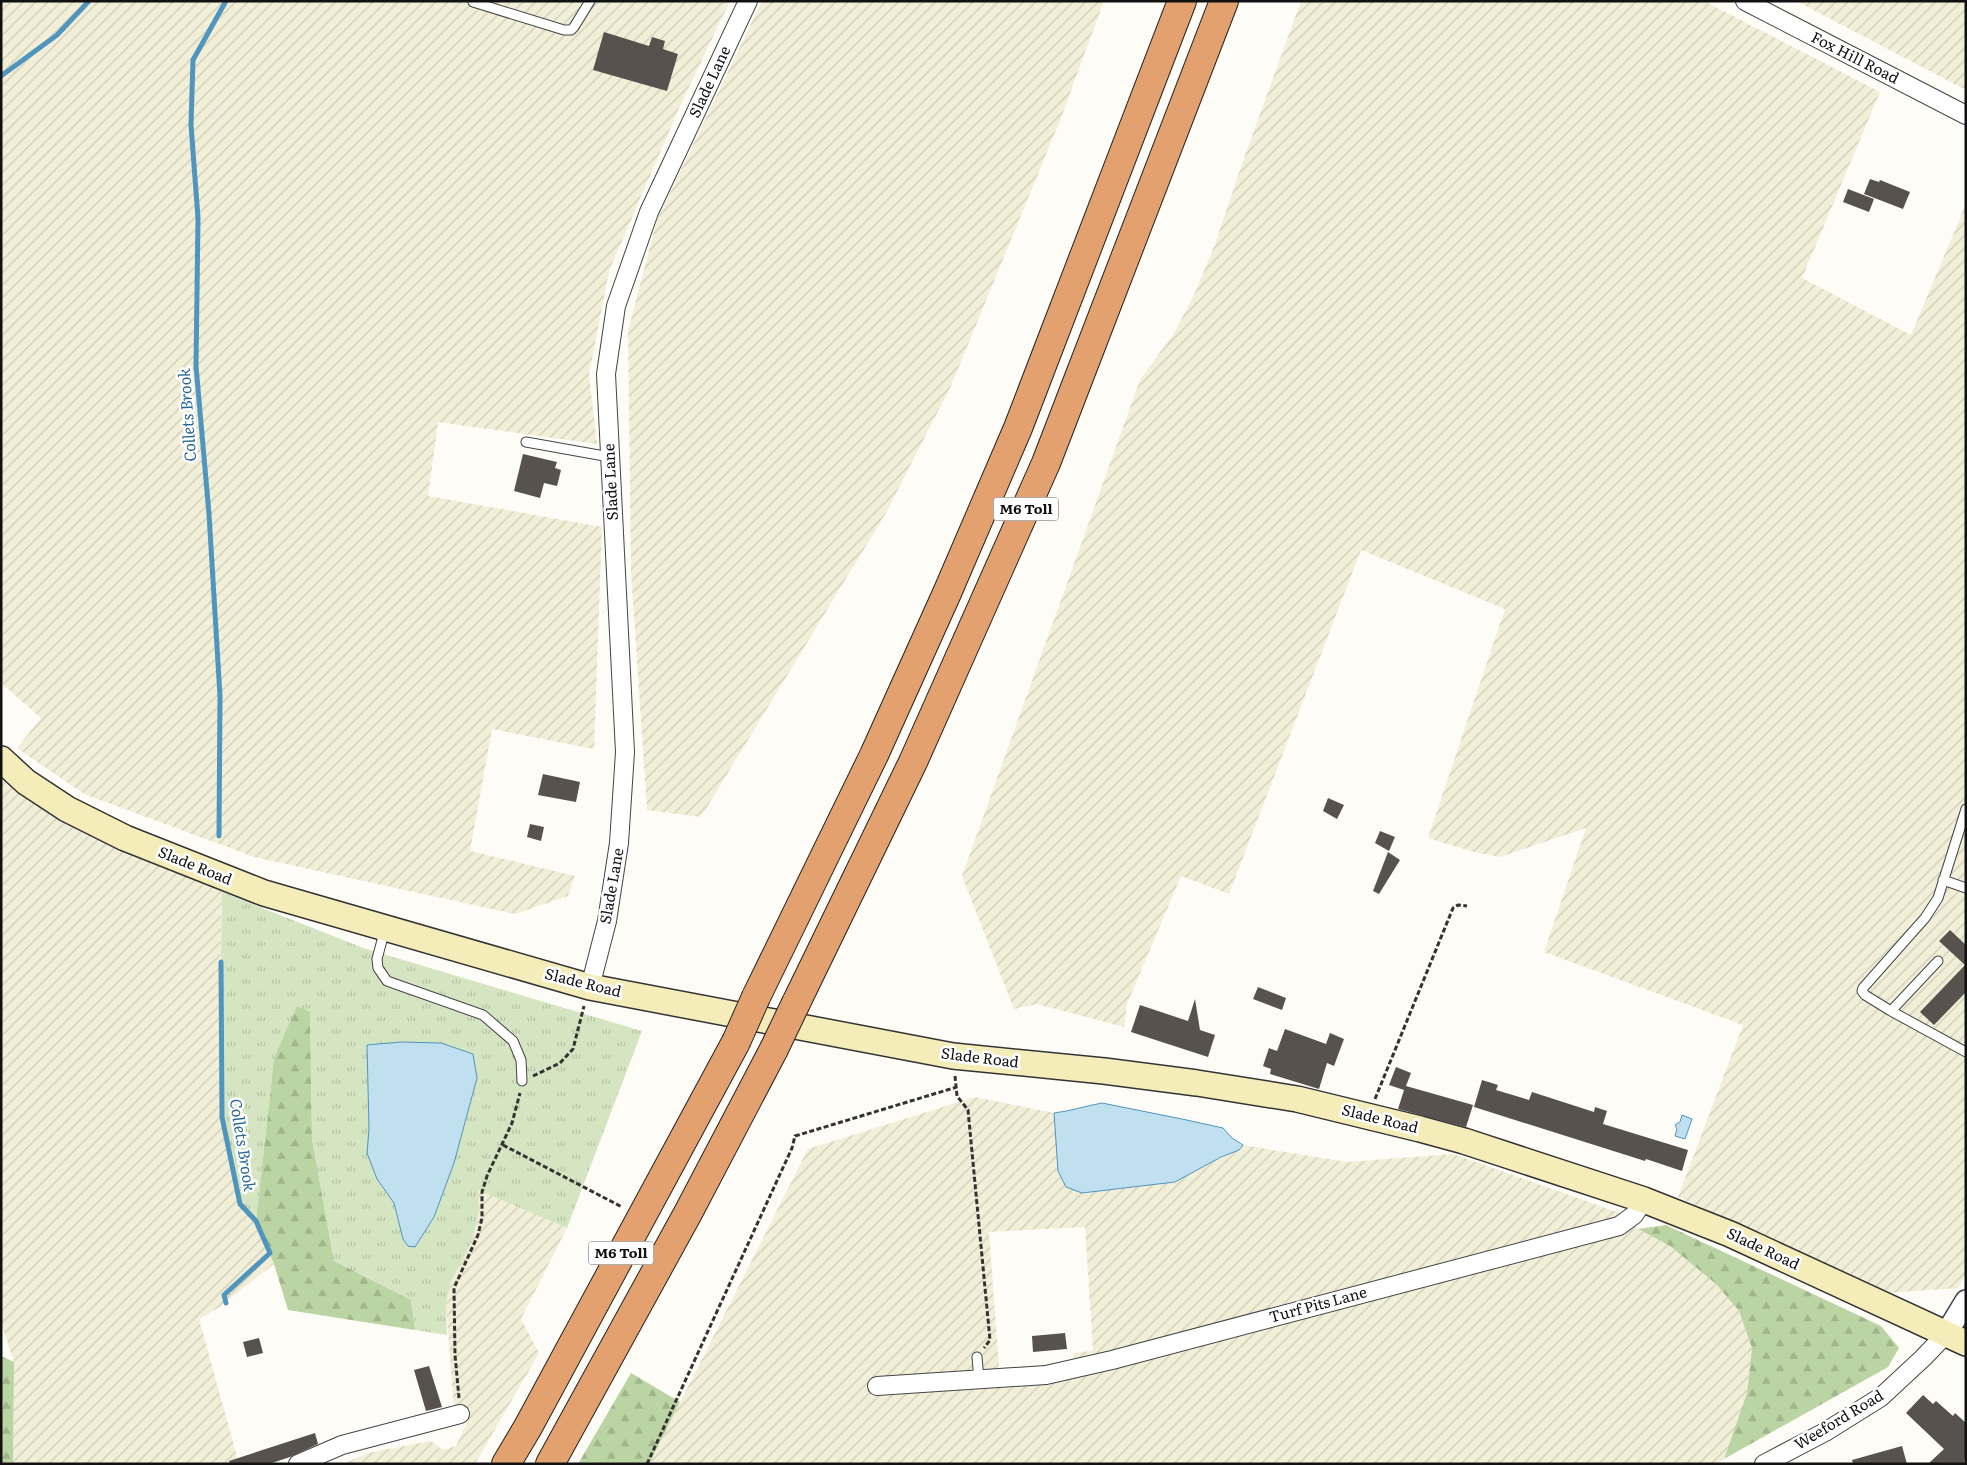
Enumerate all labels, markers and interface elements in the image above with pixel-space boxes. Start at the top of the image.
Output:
street label: Fox Hill Road [1808,25,1904,89]
street label: Slade Lane [682,41,735,121]
water label: Collets Brook [171,367,201,463]
street label: Slade Lane [596,443,623,521]
road number: M6 Toll [994,498,1058,520]
street label: Slade Road [155,839,236,890]
street label: Slade Lane [593,846,629,926]
street label: Slade Road [543,961,624,1002]
street label: Slade Road [940,1040,1020,1073]
water label: Collets Brook [225,1097,263,1193]
street label: Slade Road [1340,1097,1421,1138]
street label: Slade Road [1723,1221,1804,1275]
road number: M6 Toll [588,1242,654,1264]
street label: Turf Pits Lane [1266,1279,1369,1328]
street label: Weeford Road [1789,1383,1887,1454]

